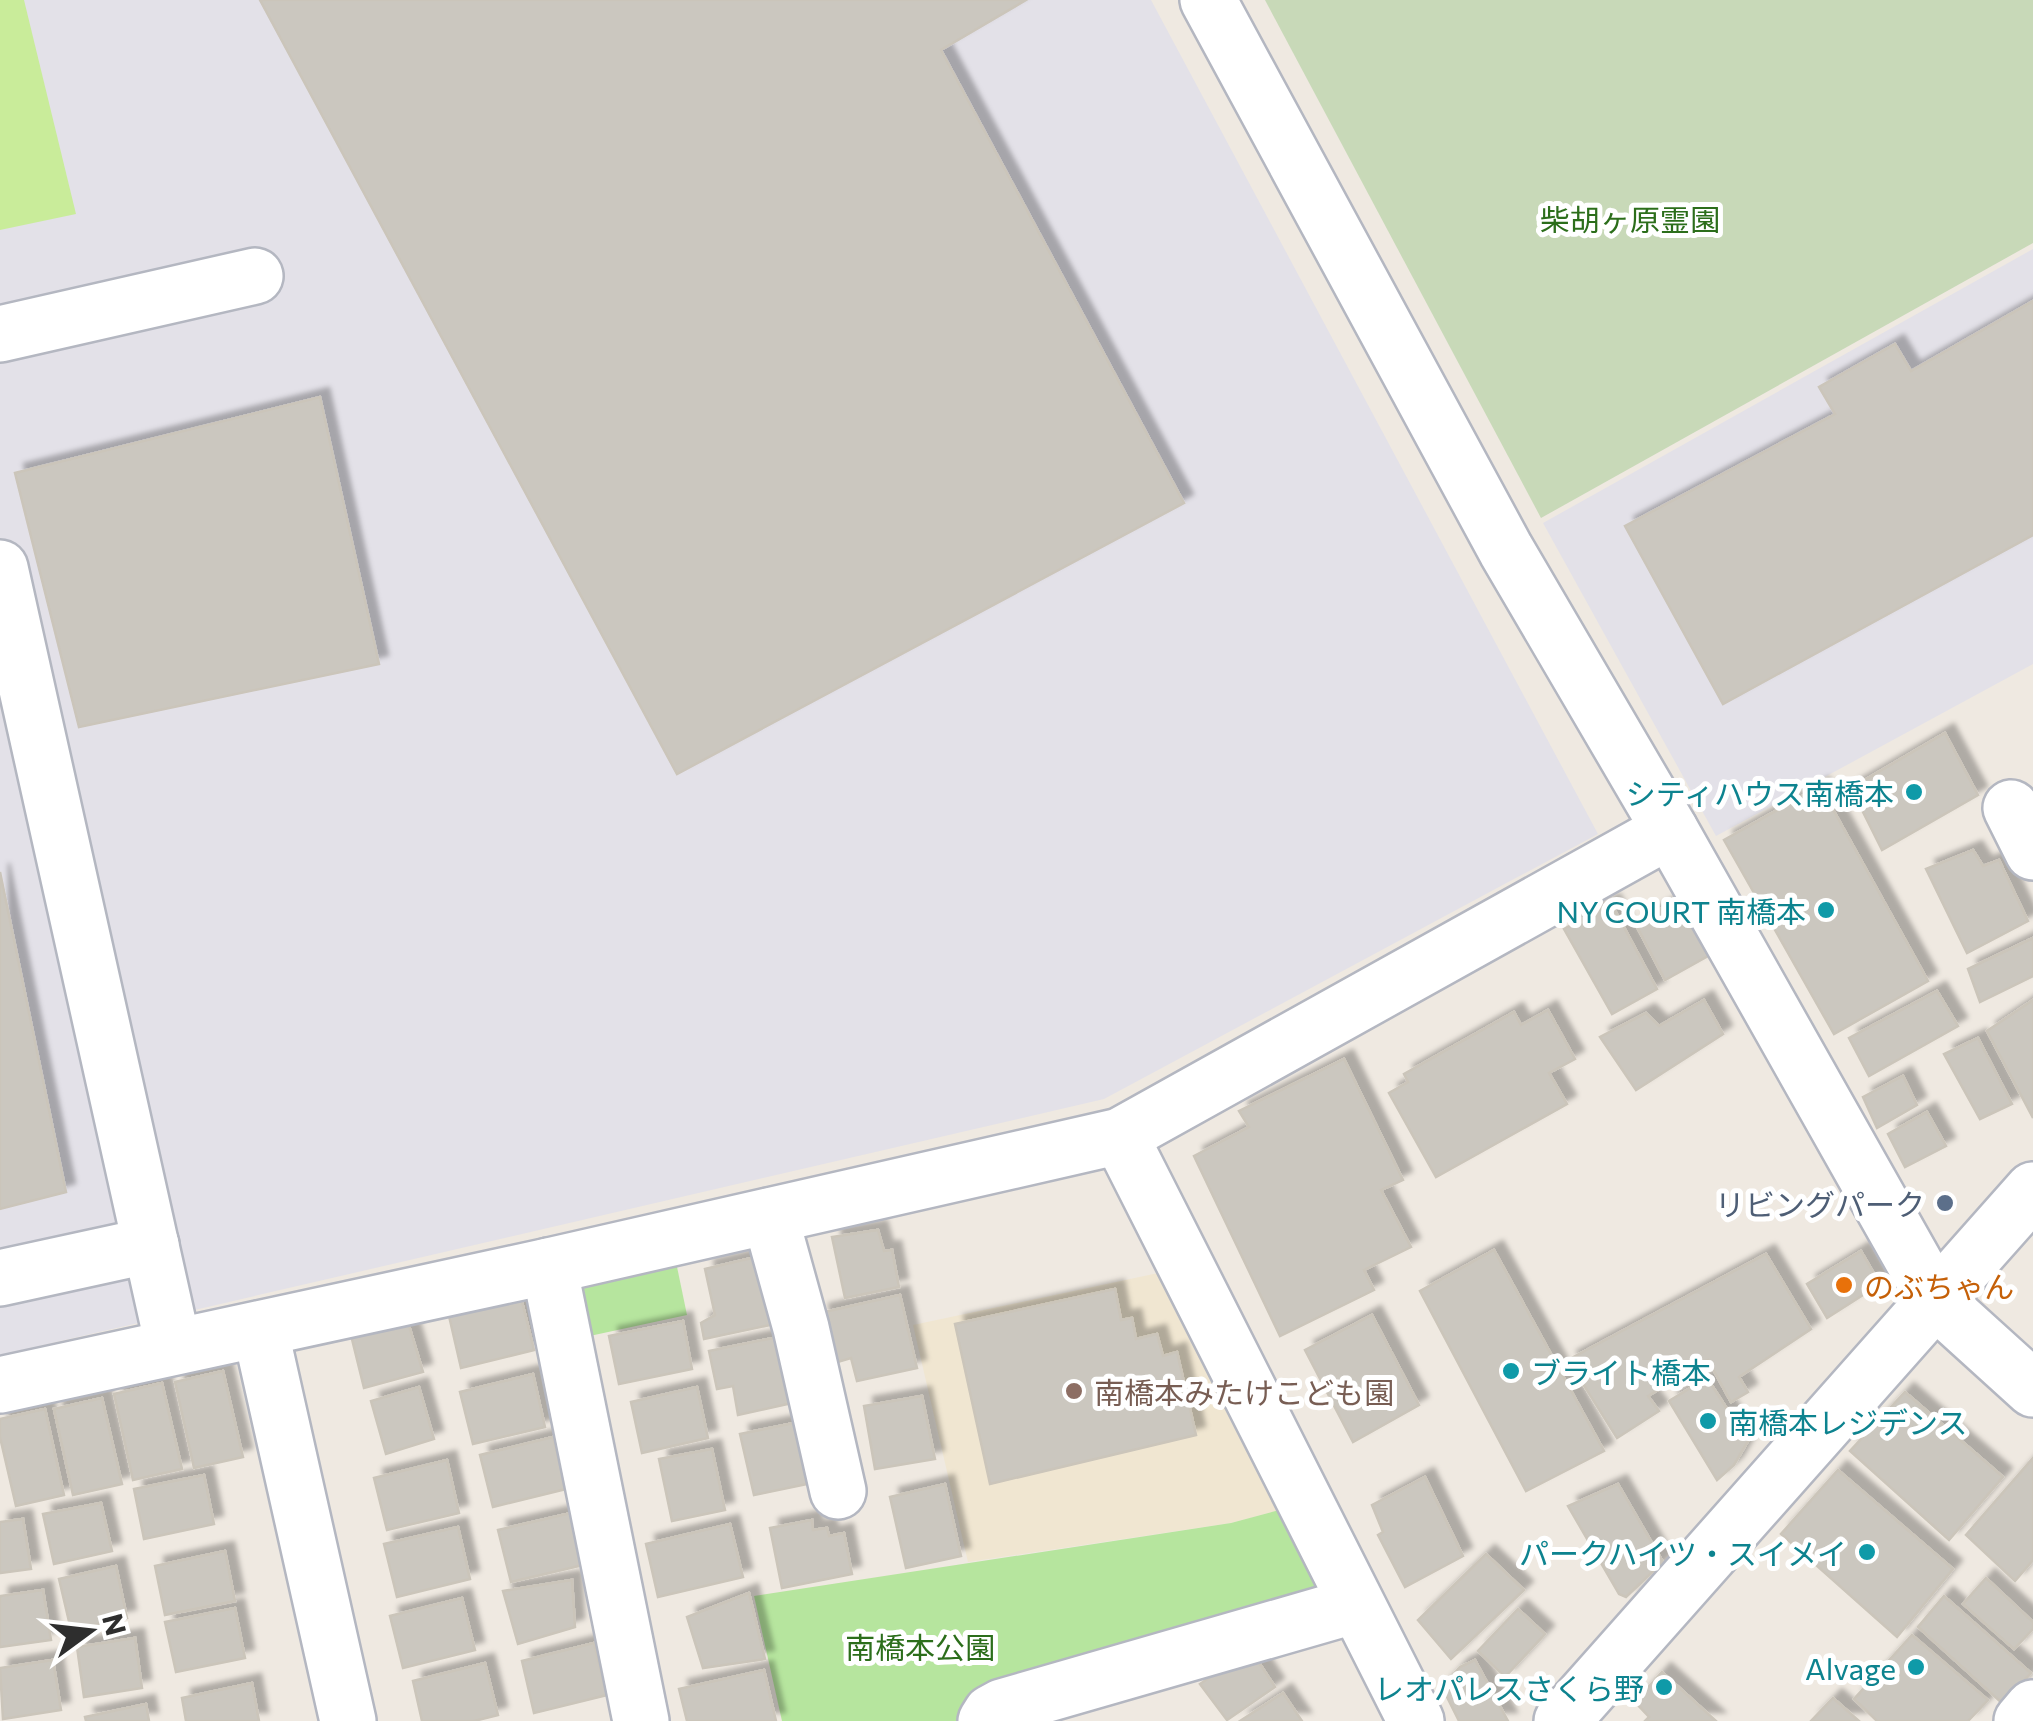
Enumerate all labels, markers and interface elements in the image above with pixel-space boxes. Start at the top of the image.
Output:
park label: 柴胡ヶ原霊園 [1540,200,1720,237]
place label: シティハウス南橋本 [1626,774,1894,811]
marker: シティハウス南橋本 [1903,781,1925,803]
place label: NY COURT 南橋本 [1557,892,1806,929]
marker: NY COURT 南橋本 [1815,899,1837,921]
place label: リビングパーク [1715,1185,1925,1222]
marker: リビングパーク [1934,1192,1956,1214]
place label: のぶちゃん [1864,1267,2014,1304]
marker: のぶちゃん [1833,1274,1855,1296]
place label: ブライト橋本 [1531,1353,1711,1390]
marker: ブライト橋本 [1500,1360,1522,1382]
place label: 南橋本みたけこども園 [1094,1373,1394,1410]
marker: 南橋本みたけこども園 [1063,1380,1085,1402]
place label: 南橋本レジデンス [1728,1403,1967,1440]
marker: 南橋本レジデンス [1697,1410,1719,1432]
place label: パークハイツ・スイメイ [1519,1534,1847,1571]
marker: パークハイツ・スイメイ [1856,1541,1878,1563]
north arrow [40,1581,140,1681]
text: N [96,1610,134,1639]
park label: 南橋本公園 [845,1628,995,1665]
place label: Alvage [1805,1649,1896,1686]
marker: Alvage [1905,1656,1927,1678]
place label: レオパレスさくら野 [1374,1669,1644,1706]
marker: レオパレスさくら野 [1653,1676,1675,1698]

